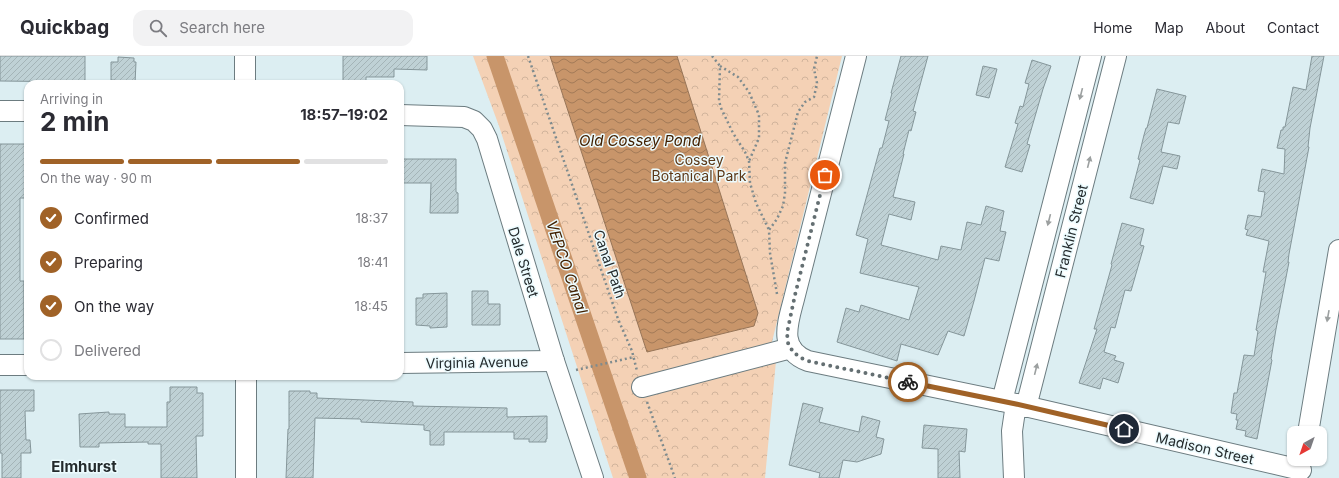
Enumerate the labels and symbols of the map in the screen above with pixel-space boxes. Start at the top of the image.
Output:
one-way arrow [1078,88,1084,100]
water label: Old Cossey Pond [579,131,702,150]
park label: Cossey Botanical Park [651,151,747,184]
one-way arrow [1086,156,1092,168]
pin [808,158,842,192]
street label: Franklin Street [1051,182,1091,279]
one-way arrow [1045,213,1051,226]
water label: VEPCO Canal [542,218,592,317]
street label: Dale Street [505,225,543,300]
street label: Canal Path [590,228,630,300]
one-way arrow [1324,310,1330,322]
street label: Virginia Avenue [426,353,528,371]
courier [888,362,928,402]
one-way arrow [1033,363,1039,375]
pin [1107,412,1141,446]
north arrow [1287,426,1327,466]
street label: Madison Street [1154,428,1256,468]
district label: Elmhurst [51,457,117,476]

